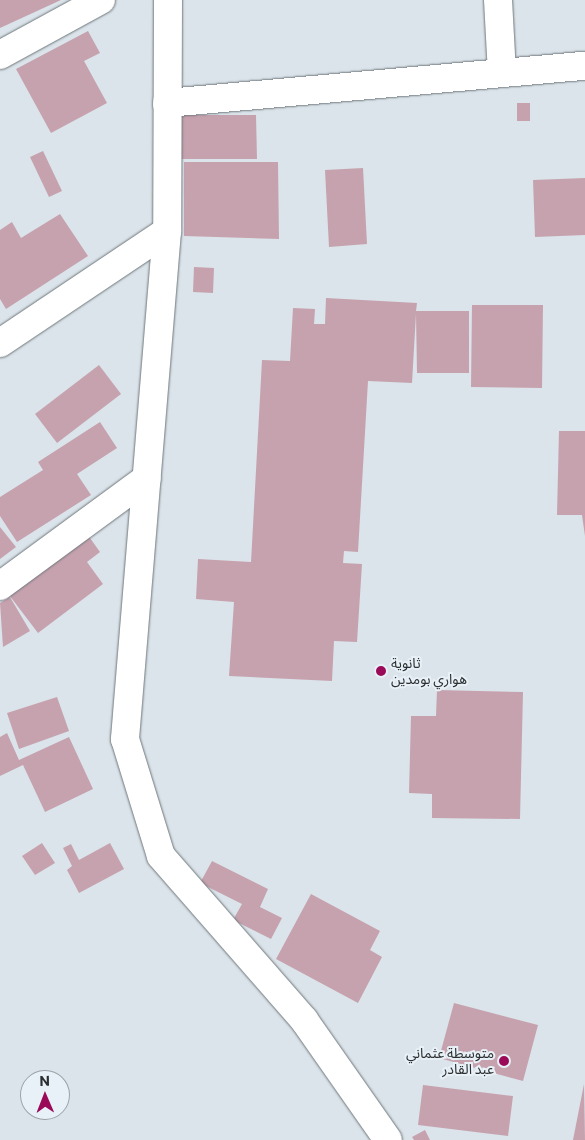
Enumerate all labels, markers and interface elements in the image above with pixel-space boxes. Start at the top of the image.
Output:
place label: ثانوية هواري بومدين [391,655,467,688]
marker: ثانوية هواري بومدين [375,665,387,677]
place label: متوسطة عثماني عبد القادر [406,1045,494,1078]
marker: متوسطة عثماني عبد القادر [498,1055,510,1067]
north arrow [20,1070,70,1120]
text: N [39,1072,50,1089]

